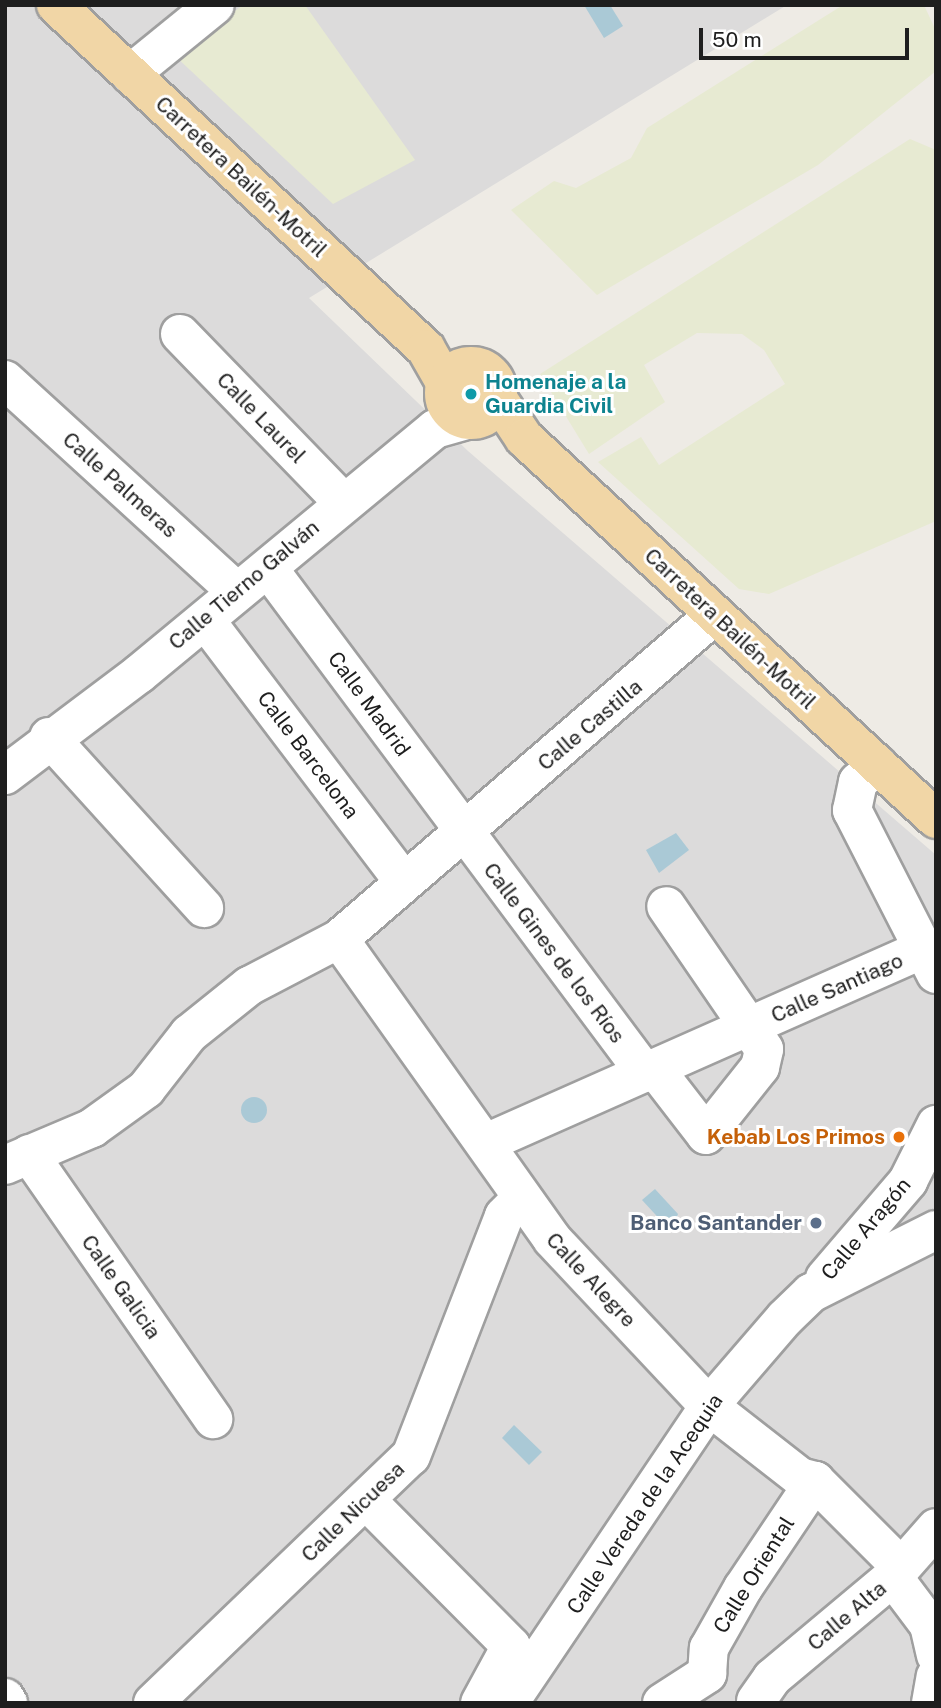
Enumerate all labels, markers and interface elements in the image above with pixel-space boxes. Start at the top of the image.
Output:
scale bar [703,14,913,58]
text: 50 m [712,27,762,52]
street label: Carretera Bailén-Motril [150,91,332,263]
street label: Calle Laurel [211,367,311,469]
place label: Homenaje a la Guardia Civil [485,369,626,419]
marker: Homenaje a la Guardia Civil [463,386,479,402]
street label: Calle Palmeras [57,427,183,543]
street label: Calle Tierno Galván [164,515,324,655]
street label: Carretera Bailén-Motril [639,543,821,715]
street label: Calle Madrid [322,647,416,761]
street label: Calle Castilla [533,674,647,776]
street label: Calle Barcelona [252,686,364,824]
street label: Calle Gines de los Ríos [478,858,630,1048]
street label: Calle Santiago [767,948,907,1028]
place label: Kebab Los Primos [707,1124,885,1150]
marker: Kebab Los Primos [891,1129,907,1145]
street label: Calle Aragón [816,1173,916,1285]
place label: Banco Santander [630,1210,802,1236]
marker: Banco Santander [808,1215,824,1231]
street label: Calle Alegre [541,1227,641,1333]
street label: Calle Galicia [76,1230,166,1344]
street label: Calle Vereda de la Acequia [562,1389,728,1619]
street label: Calle Nicuesa [296,1457,410,1567]
street label: Calle Oriental [708,1512,800,1638]
street label: Calle Alta [803,1576,891,1656]

